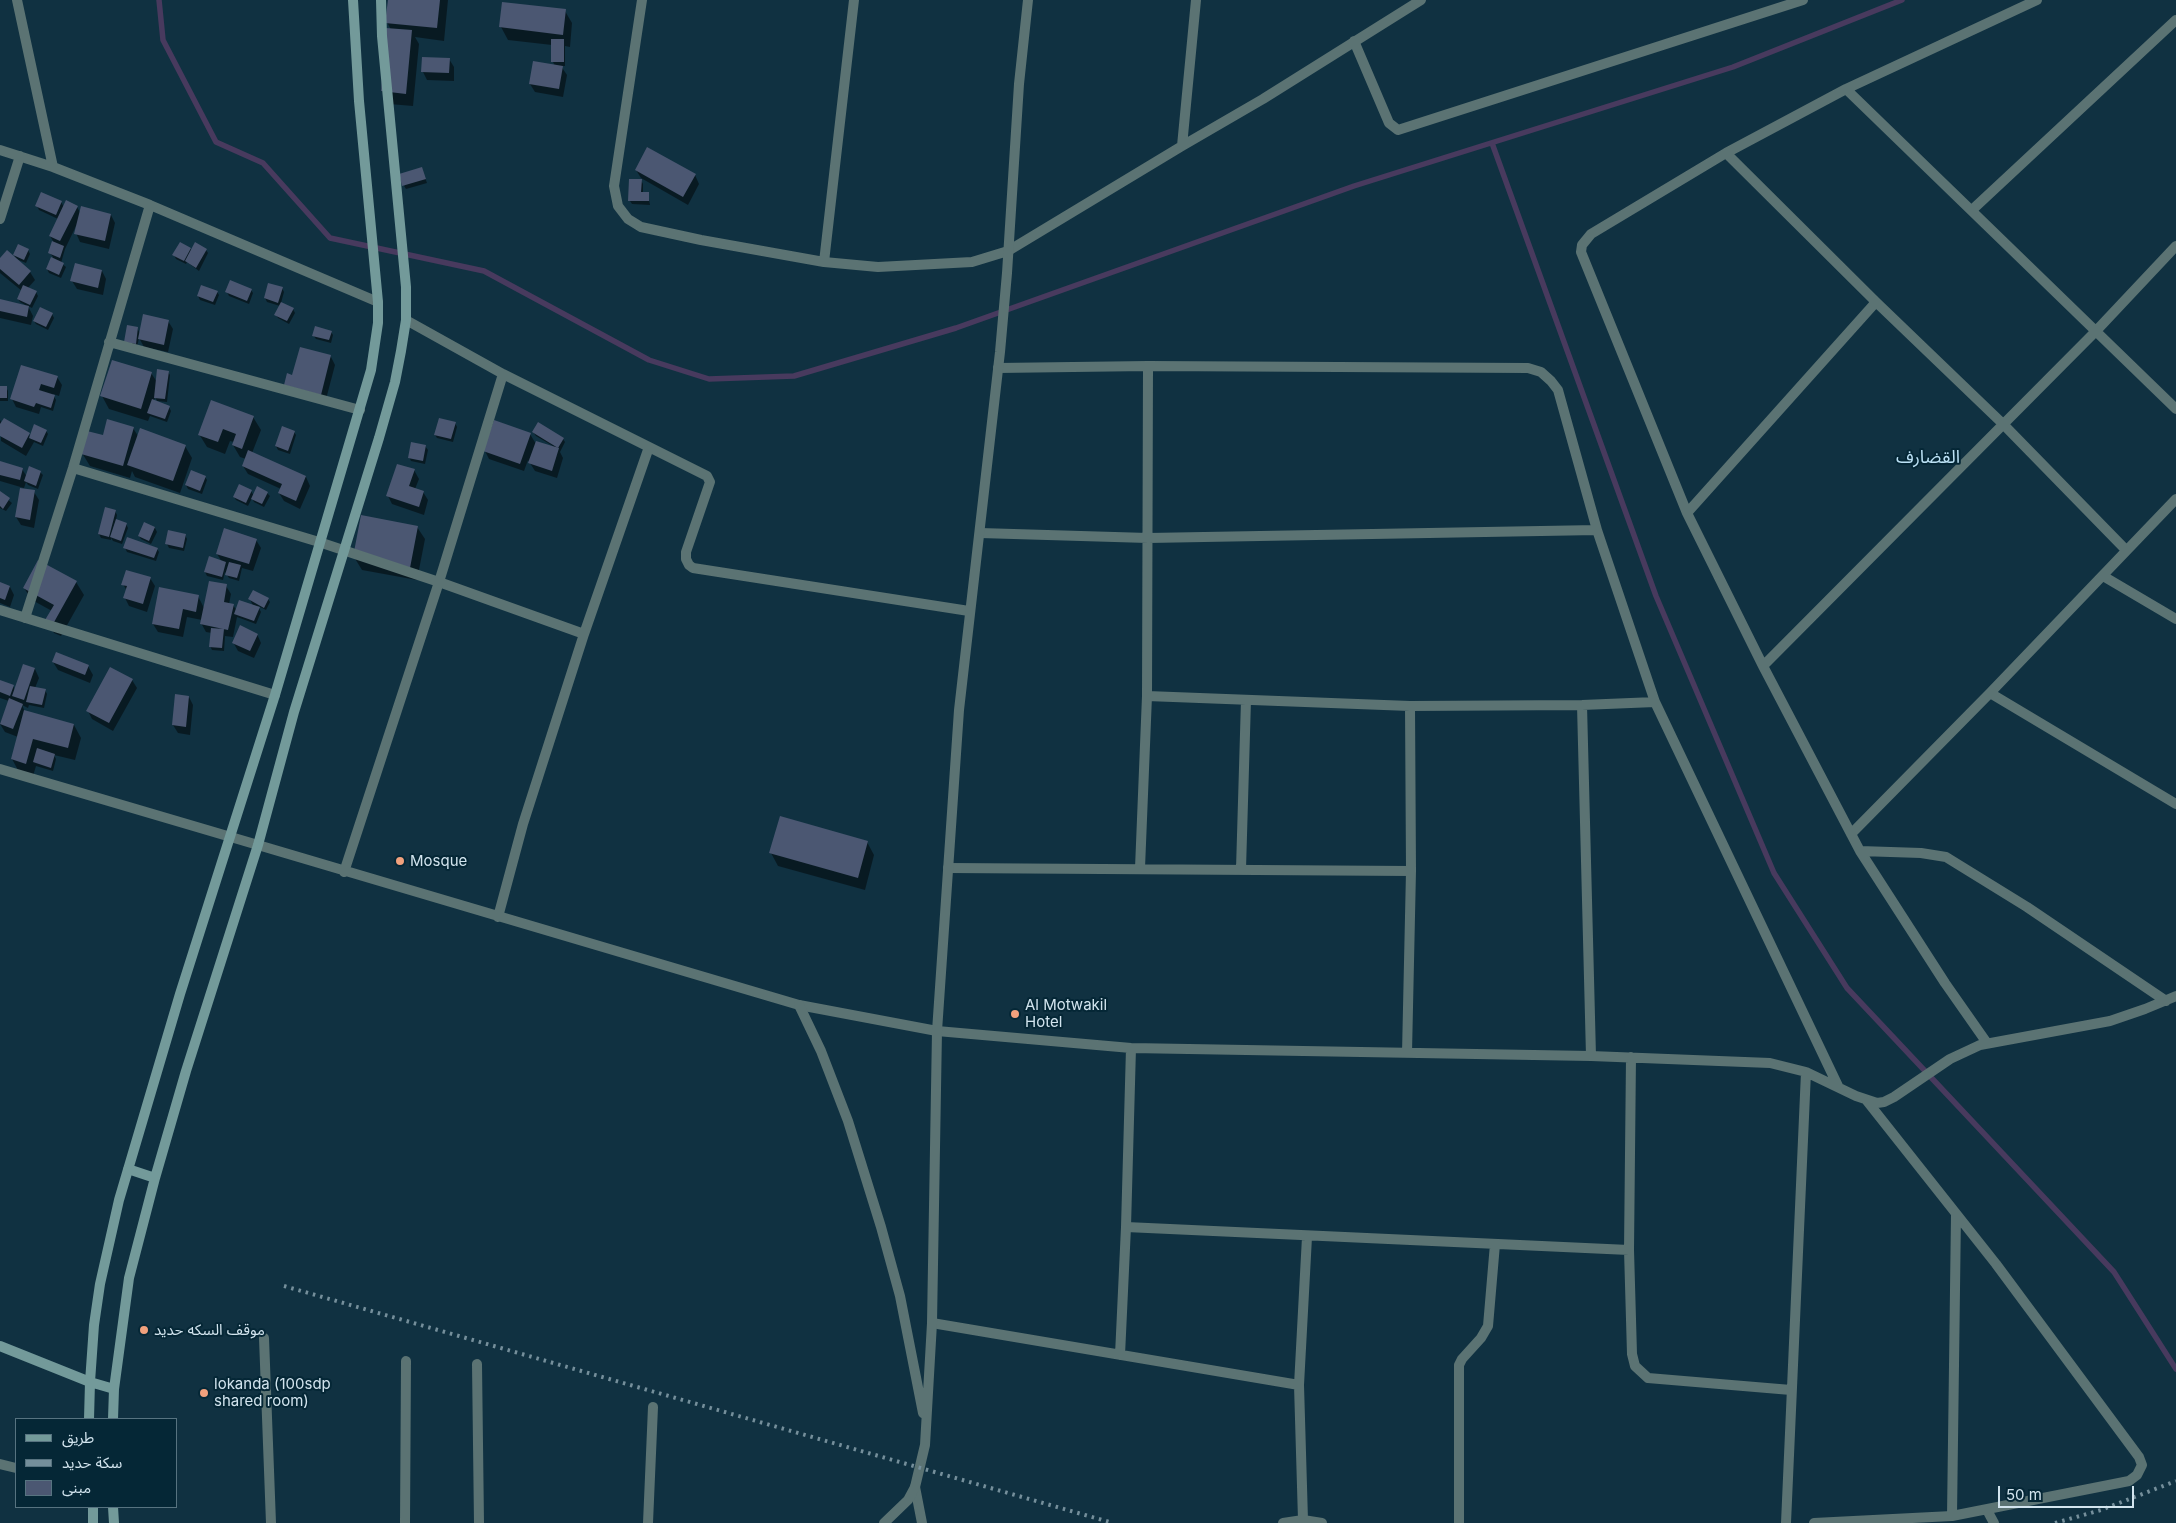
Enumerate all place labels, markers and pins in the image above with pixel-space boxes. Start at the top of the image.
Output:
place label: Mosque [410,852,467,870]
marker: Mosque [394,855,406,867]
place label: Al Motwakil Hotel [1025,996,1107,1031]
marker: Al Motwakil Hotel [1009,1008,1021,1020]
place label: موقف السكه حديد [154,1321,265,1339]
marker: موقف السكه حديد [138,1324,150,1336]
place label: lokanda (100sdp shared room) [214,1375,331,1410]
marker: lokanda (100sdp shared room) [198,1387,210,1399]

